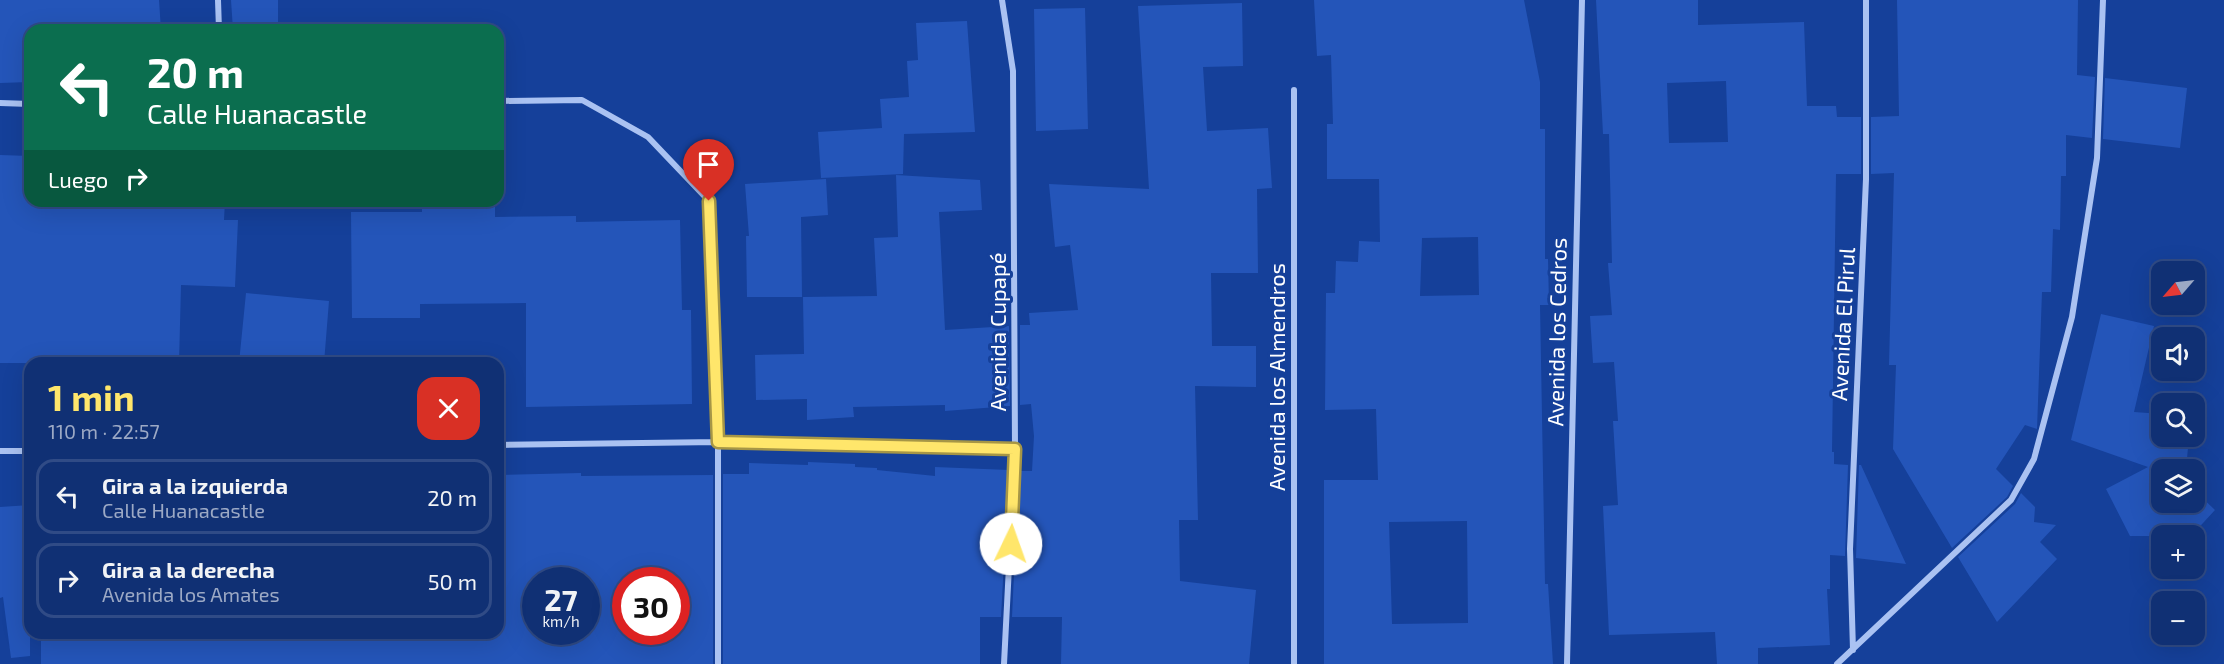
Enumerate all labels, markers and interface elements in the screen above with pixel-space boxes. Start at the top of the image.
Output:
text: 20 m [147,46,244,96]
icon: left [48,48,126,126]
text: Calle Huanacastle [147,97,367,129]
pin [683,139,734,201]
icon: arrive [692,148,725,181]
icon: right [120,162,153,195]
text: Luego [48,166,108,192]
street label: Avenida los Cedros [1541,237,1571,427]
street label: Avenida El Pirul [1825,246,1859,402]
street label: Avenida Cupapé [984,253,1010,411]
north arrow [2151,261,2205,315]
map controls [2151,261,2205,645]
street label: Avenida los Almendros [1263,263,1289,491]
button: sound [2151,327,2205,381]
text: 1 min [48,375,135,418]
button: close [417,377,480,440]
button: search [2151,393,2205,447]
text: 110 m · 22:57 [48,419,160,443]
button: layers [2151,459,2205,513]
text: Gira a la izquierda [102,472,288,498]
icon: left [51,480,84,513]
text: 20 m [427,484,477,510]
text: Calle Huanacastle [102,498,265,522]
position arrow [979,512,1043,576]
button: + [2151,525,2205,579]
text: Gira a la derecha [102,556,275,582]
icon: right [51,564,84,597]
speed limit sign: 30 [612,567,690,645]
text: 50 m [428,568,477,594]
text: 27 [544,581,578,617]
text: Avenida los Amates [102,582,280,606]
button: − [2151,591,2205,645]
text: km/h [542,612,580,630]

